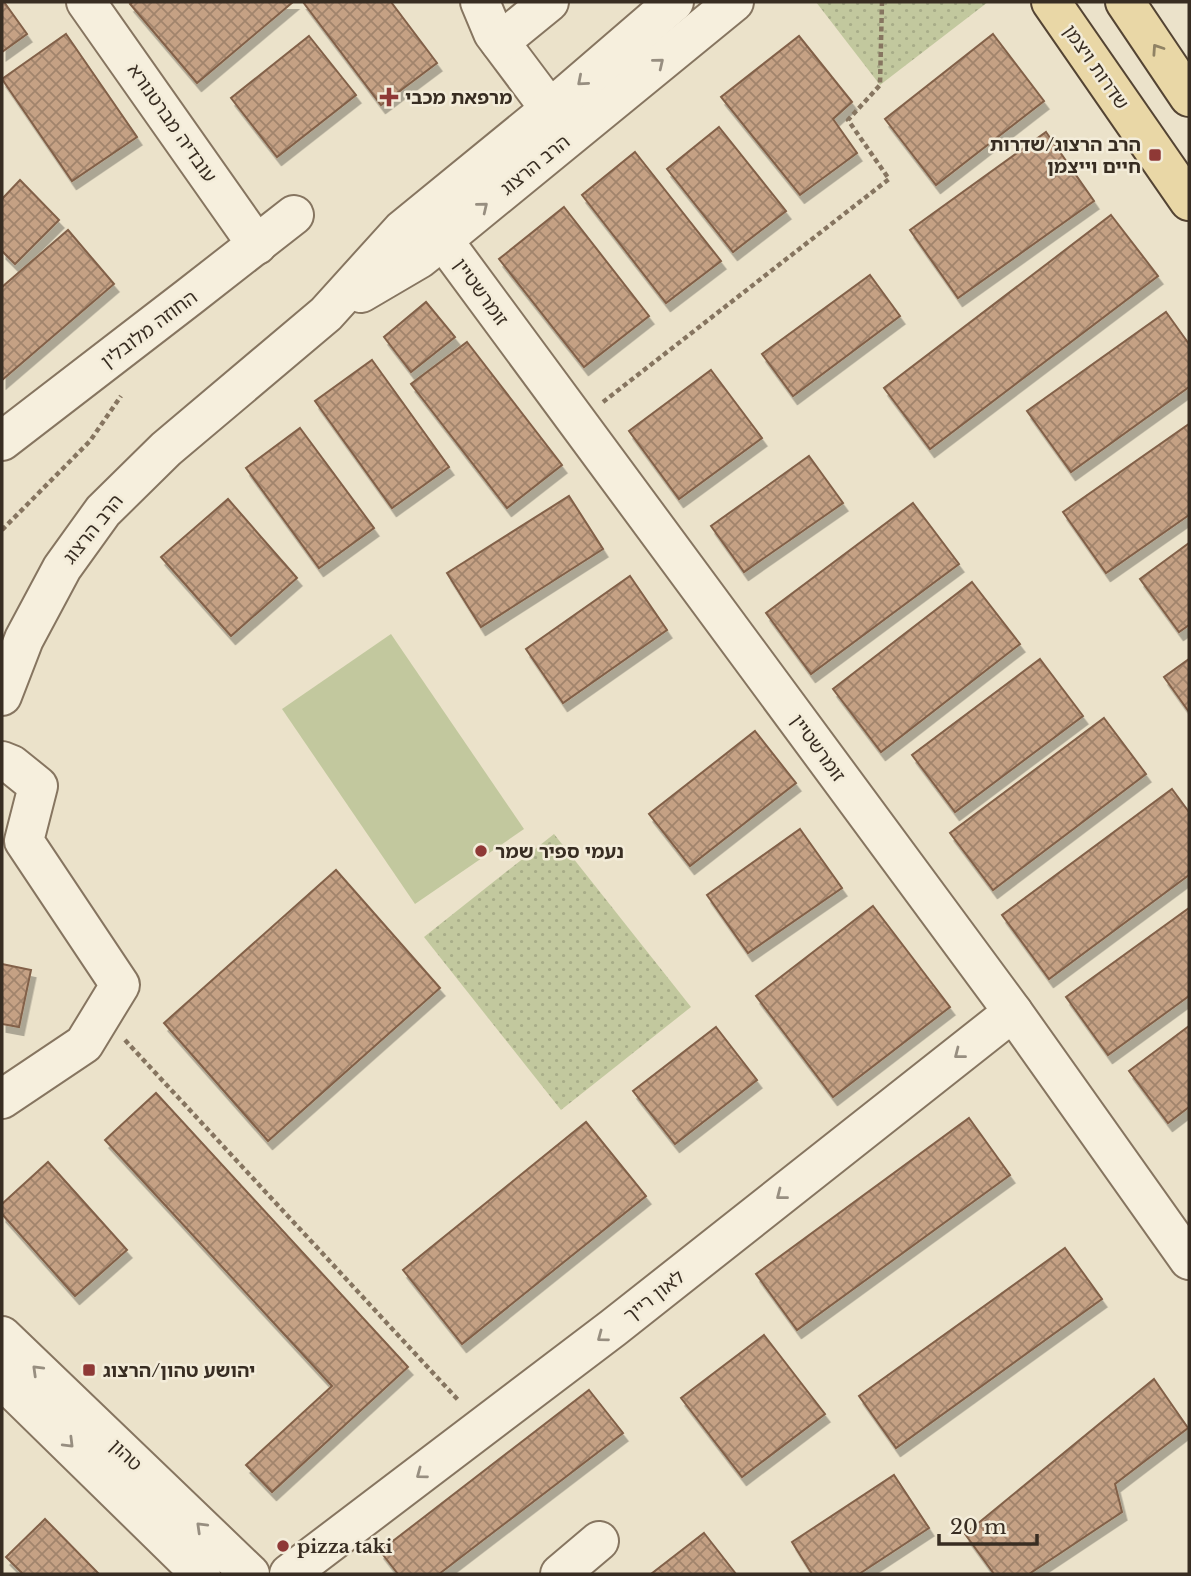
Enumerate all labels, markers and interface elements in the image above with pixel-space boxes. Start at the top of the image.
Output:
street label: שדרות ויצמן [1058,20,1134,114]
one-way arrow [1153,44,1166,57]
street label: עובדיה מברטנורא [123,59,221,187]
one-way arrow [651,59,664,71]
one-way arrow [577,73,590,85]
place label: מרפאת מכבי [405,86,512,109]
marker: מרפאת מכבי [379,87,399,107]
street label: הרב הרצוג [496,130,574,200]
place label: הרב הרצוג/שדרות חיים וייצמן [990,133,1141,178]
marker: הרב הרצוג/שדרות חיים וייצמן [1147,147,1163,163]
one-way arrow [475,203,488,215]
street label: זומרשטיין [449,254,513,330]
street label: החוזה מלובלין [96,285,202,373]
street label: הרב הרצוג [58,490,128,568]
street label: זומרשטיין [786,710,850,786]
place label: נעמי ספיר שמר [495,840,624,863]
marker: נעמי ספיר שמר [473,843,489,859]
one-way arrow [955,1046,968,1058]
one-way arrow [776,1187,788,1200]
street label: לאון רייך [619,1265,689,1327]
one-way arrow [598,1328,610,1341]
place label: יהושע טהון/הרצוג [103,1359,255,1382]
marker: יהושע טהון/הרצוג [81,1362,97,1378]
one-way arrow [32,1365,45,1378]
street label: טהון [105,1434,147,1476]
one-way arrow [60,1435,73,1448]
one-way arrow [417,1466,429,1479]
scale bar [939,1502,1037,1546]
text: 20 m [950,1514,1007,1540]
one-way arrow [196,1523,209,1535]
place label: pizza taki [297,1535,392,1558]
marker: pizza taki [275,1538,291,1554]

